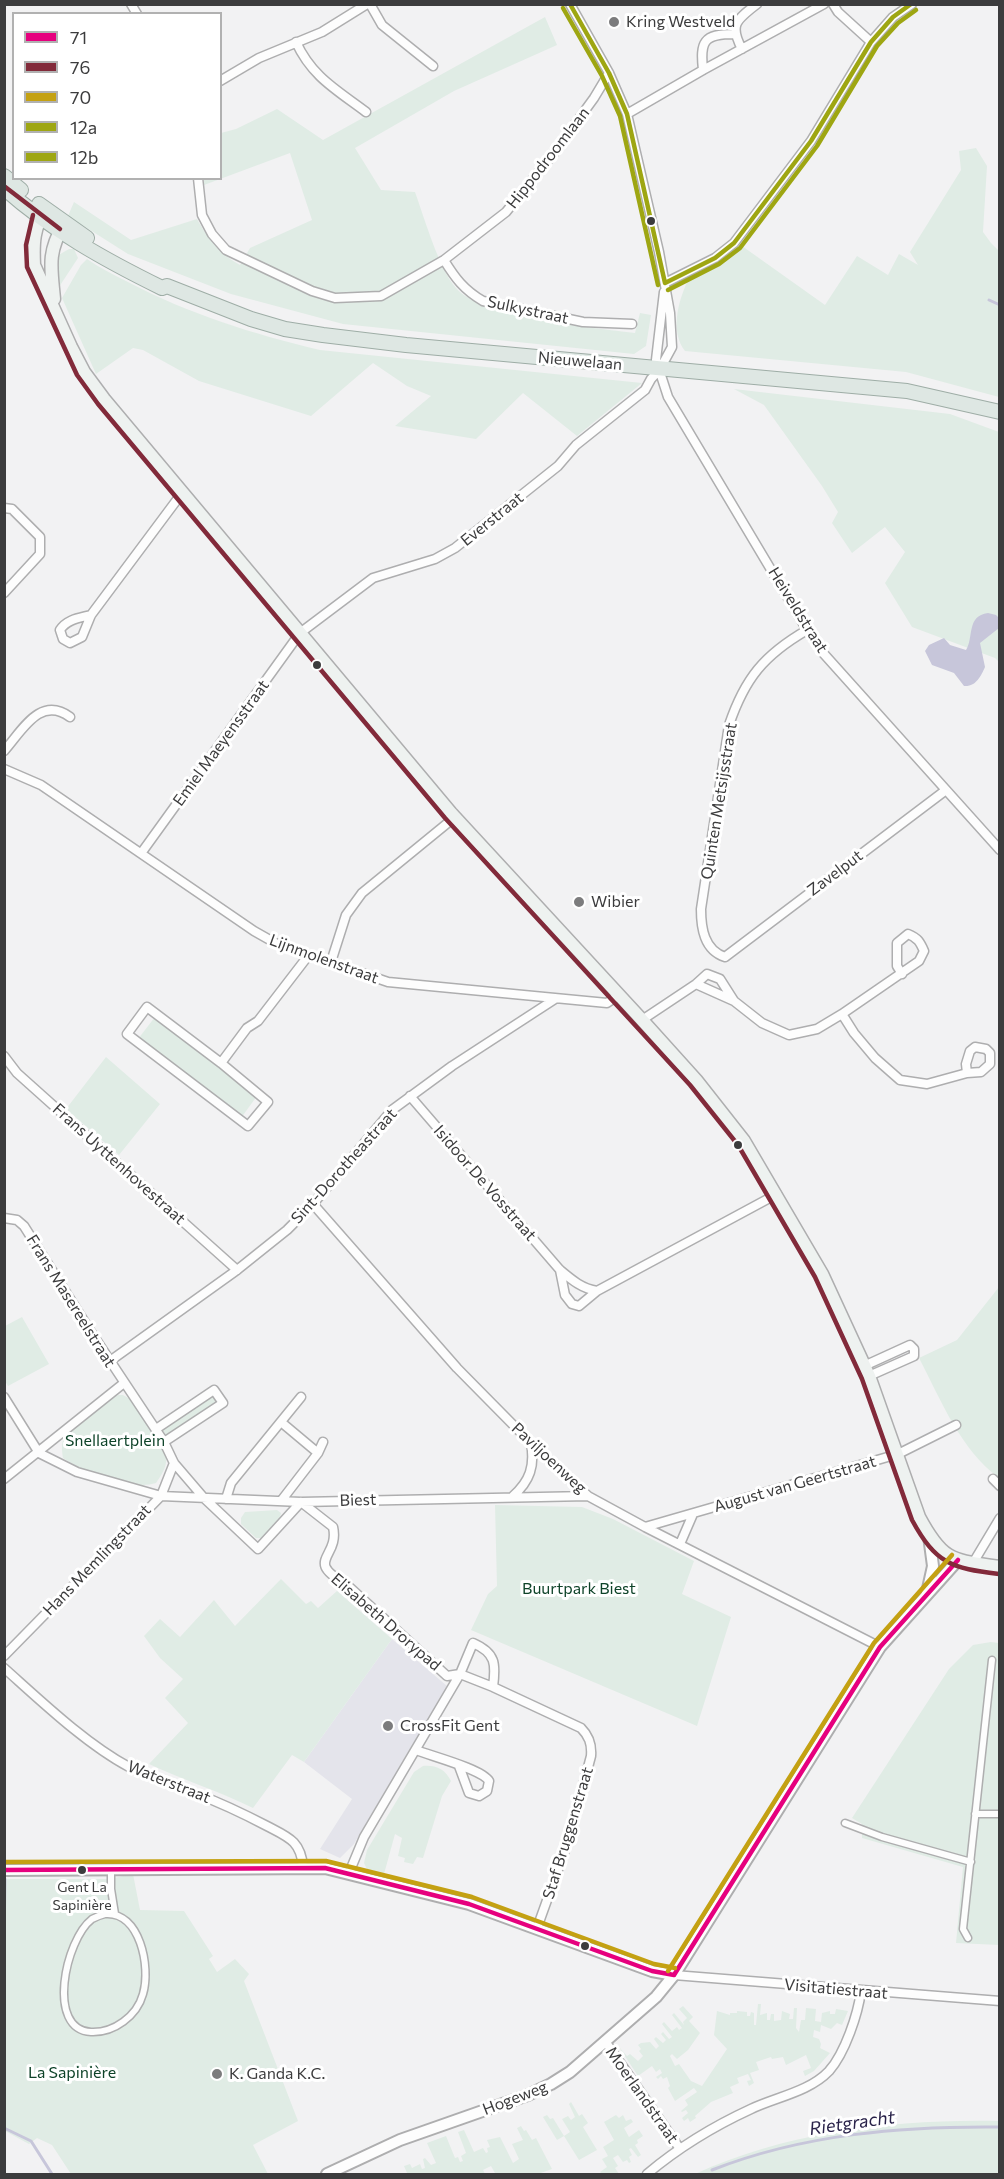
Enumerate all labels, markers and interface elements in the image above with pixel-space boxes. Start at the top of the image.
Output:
legend [12,12,222,180]
place label: Kring Westveld [626,12,735,32]
marker: Kring Westveld [607,15,621,29]
text: 71 [70,26,87,48]
text: 76 [70,56,90,78]
text: 70 [70,86,91,108]
street label: Hippodroomlaan [503,104,593,212]
text: 12a [70,116,97,138]
text: 12b [70,146,98,168]
unlabelled marker [645,215,657,227]
street label: Sulkystraat [486,292,570,328]
street label: Nieuwelaan [537,348,623,374]
street label: Everstraat [457,488,527,550]
street label: Heiveldstraat [764,564,832,656]
unlabelled marker [311,659,323,671]
street label: Emiel Maeyensstraat [169,676,273,810]
street label: Quinten Metsijsstraat [697,721,741,881]
street label: Zavelput [804,846,866,900]
place label: Wibier [591,892,640,912]
marker: Wibier [572,895,586,909]
street label: Lijnmolenstraat [267,930,381,988]
street label: Frans Uyttenhovestraat [49,1099,189,1229]
street label: Sint-Dorotheastraat [287,1104,401,1228]
street label: Isidoor De Vosstraat [430,1121,540,1245]
unlabelled marker [732,1139,744,1151]
street label: Frans Masereelstraat [22,1231,120,1371]
street label: Paviljoenweg [508,1418,590,1498]
park label: Snellaertplein [65,1431,165,1451]
street label: August van Geertstraat [712,1452,878,1516]
street label: Biest [339,1490,377,1510]
street label: Hans Memlingstraat [39,1500,155,1620]
street label: Elisabeth Drorypad [327,1569,445,1675]
park label: Buurtpark Biest [522,1579,636,1599]
place label: CrossFit Gent [400,1716,500,1736]
marker: CrossFit Gent [381,1719,395,1733]
street label: Waterstraat [125,1757,213,1807]
street label: Staf Bruggenstraat [539,1765,597,1901]
marker: Gent La Sapinière [76,1864,88,1876]
place label: Gent La Sapinière [52,1879,112,1912]
unlabelled marker [579,1940,591,1952]
street label: Visitatiestraat [783,1975,889,2003]
street label: Moerlandstraat [601,2043,683,2147]
park label: La Sapinière [28,2063,116,2083]
place label: K. Ganda K.C. [229,2064,325,2084]
marker: K. Ganda K.C. [210,2067,224,2081]
street label: Hogeweg [480,2077,550,2119]
water label: Rietgracht [808,2106,896,2140]

